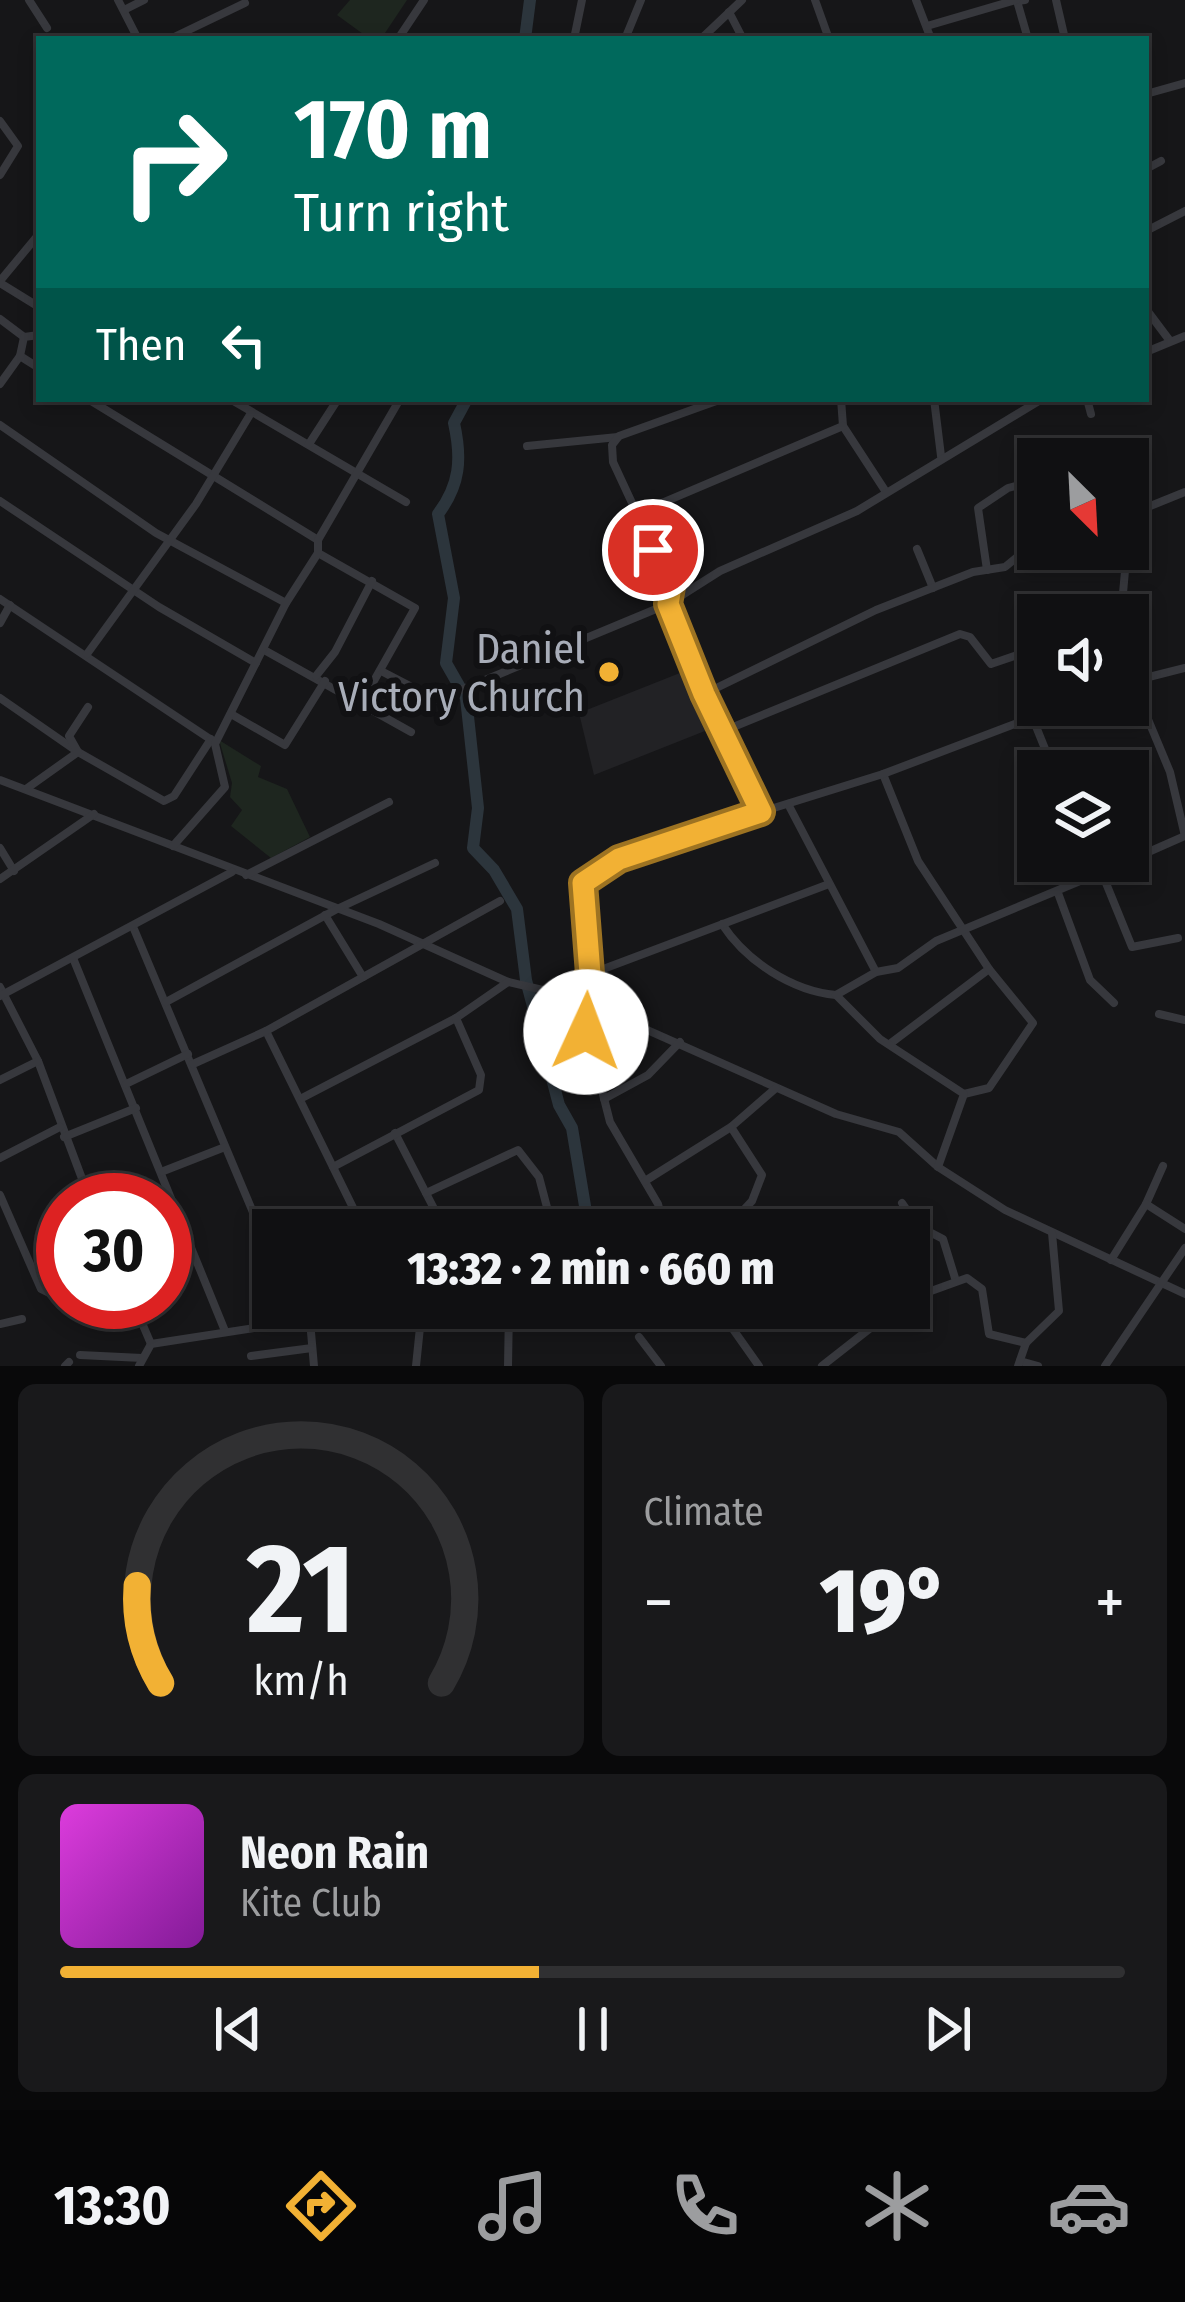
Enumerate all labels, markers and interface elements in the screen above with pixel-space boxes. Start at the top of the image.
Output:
text: 170 m [294,79,492,180]
icon: right [96,84,252,240]
text: Turn right [294,181,509,245]
icon: left [211,312,277,378]
text: Then [96,318,187,372]
north arrow [1017,438,1149,570]
map controls [1017,438,1149,882]
pin [602,499,704,601]
icon: arrive [620,517,686,583]
button: sound [1017,594,1149,726]
place label: Daniel Victory Church [338,624,585,722]
marker: Daniel Victory Church [596,659,622,685]
button: layers [1017,750,1149,882]
position arrow [523,969,649,1095]
speed limit sign: 30 [36,1173,192,1329]
text: 13:32 · 2 min · 660 m [407,1242,775,1296]
text: Climate [644,1489,764,1535]
text: 21 [246,1515,355,1665]
text: 19° [820,1548,948,1656]
text: − [644,1563,673,1642]
text: + [1095,1563,1125,1642]
text: km/h [253,1655,349,1706]
text: Neon Rain [240,1826,429,1880]
text: Kite Club [240,1880,382,1926]
icon: previous [205,1996,271,2062]
icon: pause [560,1996,626,2062]
icon: next [915,1996,981,2062]
icon: directions [279,2164,363,2248]
icon: music [471,2164,555,2248]
icon: phone [663,2164,747,2248]
icon: climate [855,2164,939,2248]
icon: car [1047,2164,1131,2248]
text: 13:30 [54,2174,171,2238]

